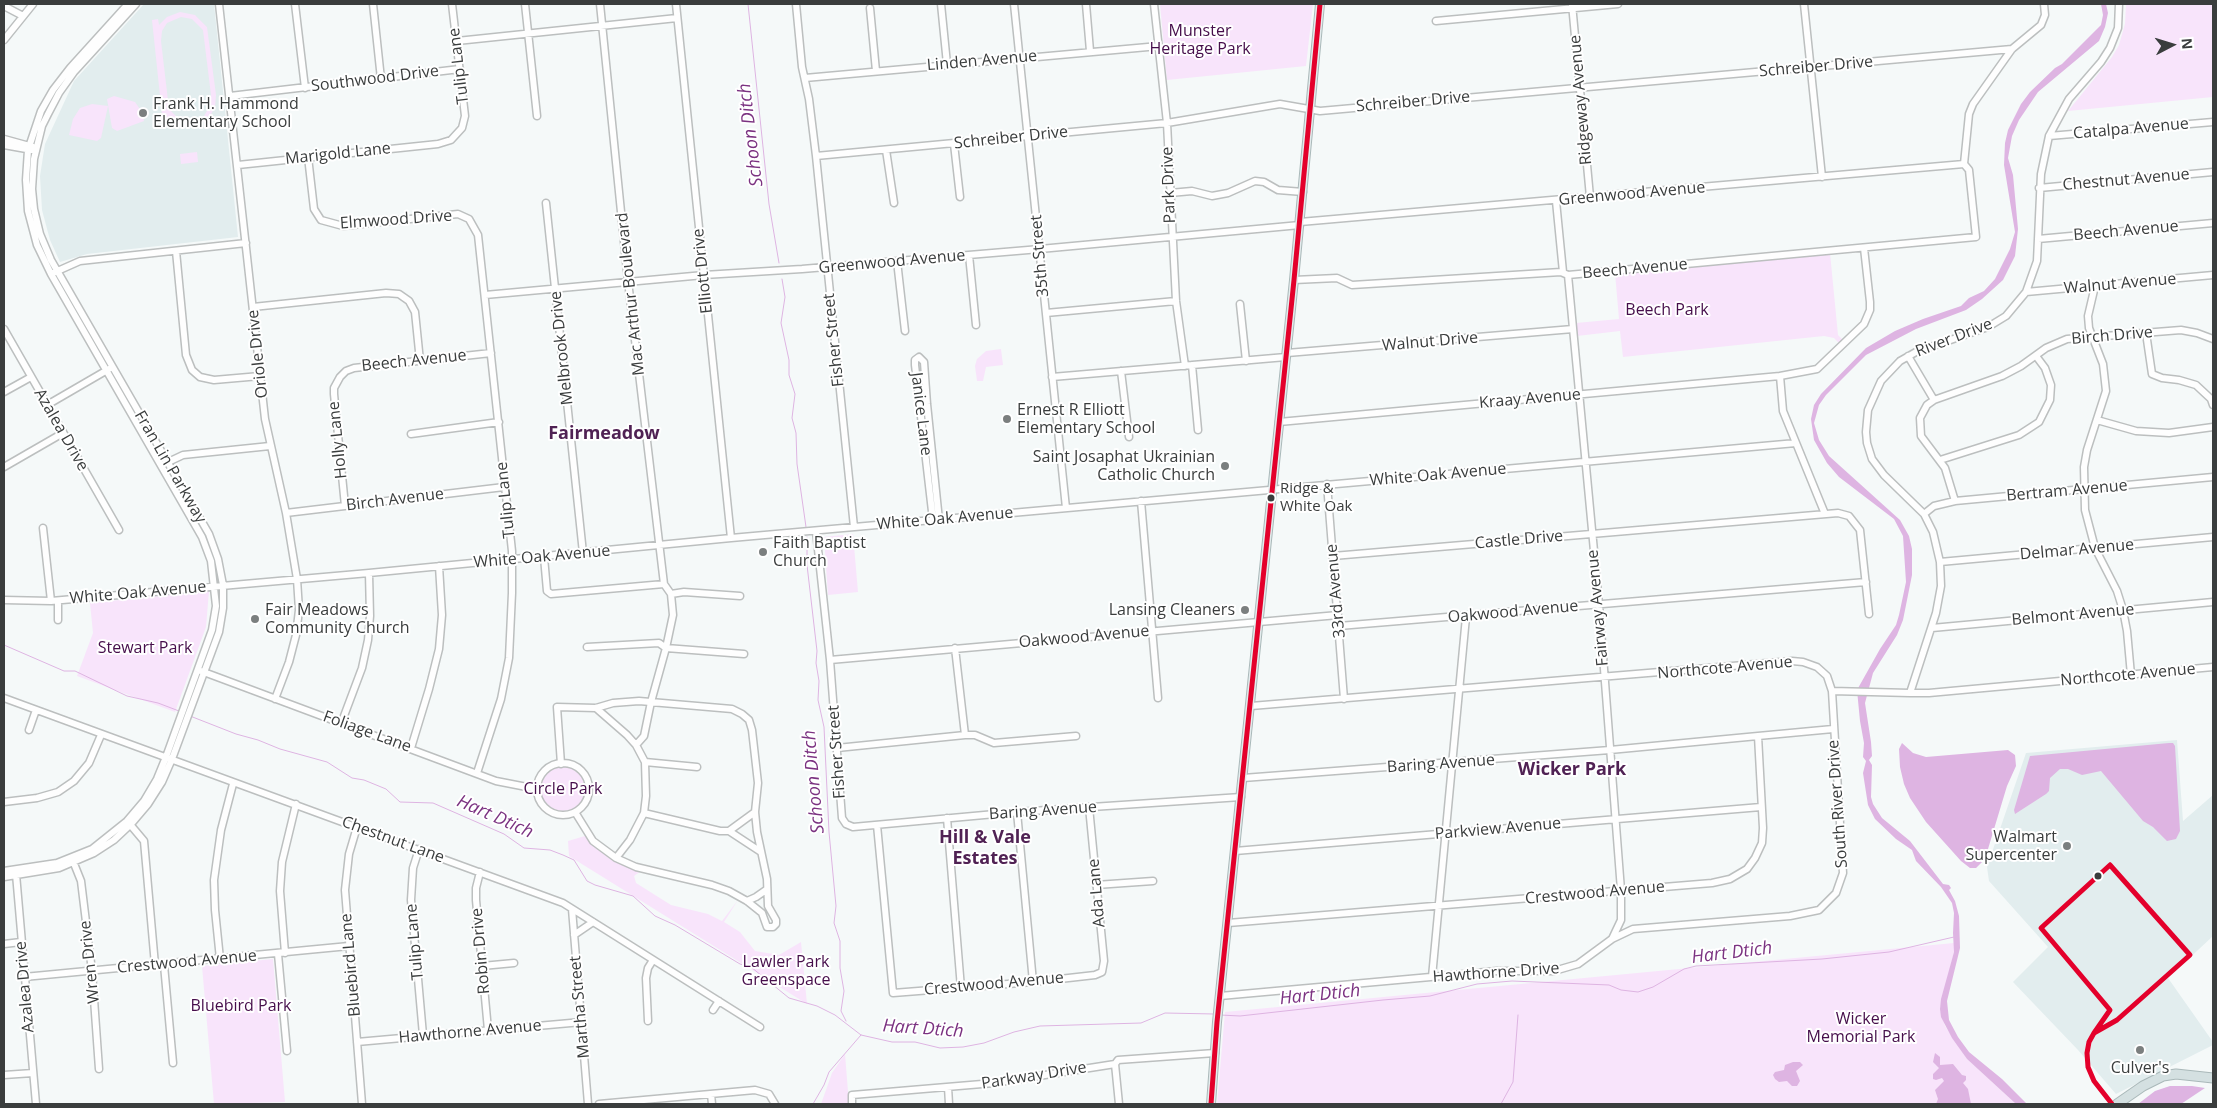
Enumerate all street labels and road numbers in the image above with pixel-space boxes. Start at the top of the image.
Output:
street label: Tulip Lane [445,27,473,105]
street label: Ridgeway Avenue [1566,34,1596,166]
street label: Linden Avenue [926,47,1038,75]
street label: Schreiber Drive [1758,52,1874,82]
street label: Southwood Drive [310,62,440,96]
street label: Schreiber Drive [1355,87,1471,117]
street label: Catalpa Avenue [2072,114,2190,144]
street label: Schreiber Drive [953,122,1069,154]
street label: Marigold Lane [284,139,392,169]
street label: Park Drive [1158,146,1180,224]
street label: Chestnut Avenue [2062,165,2190,195]
street label: Greenwood Avenue [1558,178,1706,210]
street label: Elmwood Drive [339,206,453,234]
street label: Mac Arthur Boulevard [613,212,649,376]
street label: 35th Street [1027,214,1053,298]
street label: Beech Avenue [2073,217,2179,245]
street label: Elliott Drive [689,228,717,314]
street label: Greenwood Avenue [818,246,966,278]
street label: Beech Avenue [1582,255,1688,283]
street label: Walnut Avenue [2063,270,2177,298]
street label: Melbrook Drive [546,290,578,406]
street label: Fisher Street [820,292,848,388]
street label: Oriole Drive [244,309,272,399]
street label: River Drive [1913,315,1995,361]
street label: Birch Drive [2070,323,2154,349]
street label: Walnut Drive [1381,328,1479,356]
street label: Beech Avenue [360,346,468,376]
street label: Janice Lane [906,371,936,457]
street label: Azalea Drive [30,385,92,475]
street label: Kraay Avenue [1478,385,1582,413]
street label: Holly Lane [324,400,352,480]
street label: Fran Lin Parkway [130,407,210,527]
street label: White Oak Avenue [1369,459,1507,491]
street label: Tulip Lane [492,461,520,539]
street label: Bertram Avenue [2006,476,2128,506]
street label: Birch Avenue [345,484,445,516]
street label: White Oak Avenue [876,503,1014,535]
street label: Castle Drive [1474,527,1564,553]
street label: Delmar Avenue [2019,535,2135,565]
street label: White Oak Avenue [473,541,611,573]
street label: 33rd Avenue [1322,543,1350,639]
street label: Fairway Avenue [1583,549,1613,667]
street label: White Oak Avenue [69,577,207,609]
street label: Oakwood Avenue [1447,597,1579,627]
street label: Belmont Avenue [2011,600,2135,630]
street label: Oakwood Avenue [1018,622,1150,652]
street label: Northcote Avenue [1657,653,1793,683]
street label: Northcote Avenue [2060,660,2196,690]
street label: Fisher Street [824,704,850,800]
street label: Foliage Lane [320,707,414,757]
street label: South River Drive [1824,739,1852,869]
street label: Baring Avenue [1386,751,1496,777]
street label: Baring Avenue [988,798,1098,824]
street label: Chestnut Lane [339,813,447,867]
street label: Parkview Avenue [1434,814,1562,844]
street label: Ada Lane [1084,858,1110,928]
street label: Crestwood Avenue [1524,877,1666,909]
street label: Tulip Lane [402,903,428,981]
street label: Robin Drive [468,907,494,995]
street label: Bluebird Lane [337,913,365,1017]
street label: Wren Drive [76,920,104,1004]
street label: Azalea Drive [11,940,39,1034]
street label: Crestwood Avenue [116,946,258,978]
street label: Martha Street [566,955,594,1059]
street label: Hawthorne Drive [1432,959,1560,987]
street label: Crestwood Avenue [923,968,1065,1000]
street label: Hawthorne Avenue [398,1016,542,1048]
street label: Parkway Drive [980,1058,1088,1094]

